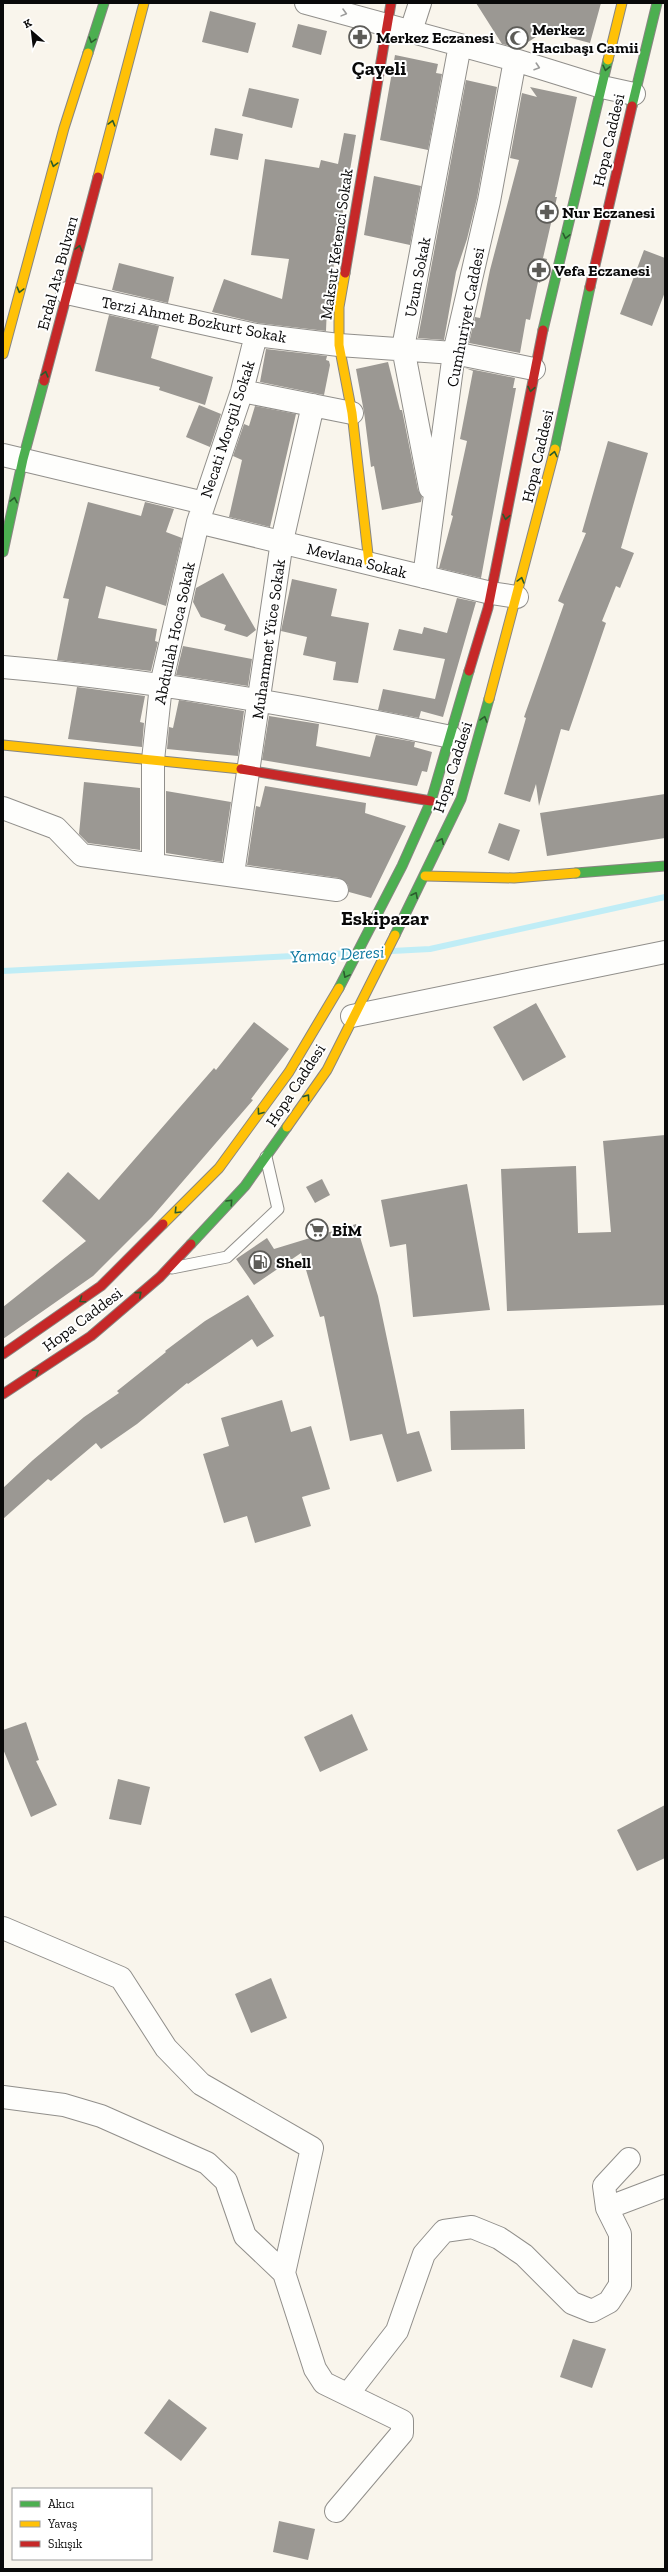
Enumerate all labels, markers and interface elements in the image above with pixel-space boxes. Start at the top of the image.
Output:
one-way arrow [340,8,347,17]
north arrow [12,12,52,52]
text: K [21,16,34,31]
place label: Merkez Hacıbaşı Camii [532,20,639,57]
pharmacy icon: Merkez Eczanesi [347,24,373,50]
mosque icon: Merkez Hacıbaşı Camii [504,25,530,51]
place label: Merkez Eczanesi [376,28,494,47]
one-way arrow [88,36,97,43]
district label: Çayeli [352,56,406,80]
one-way arrow [533,62,540,71]
one-way arrow [603,65,611,71]
street label: Hopa Caddesi [589,91,629,188]
one-way arrow [107,119,116,126]
one-way arrow [50,161,58,168]
street label: Maksut Ketenci Sokak [316,167,357,321]
pharmacy icon: Nur Eczanesi [534,199,560,225]
place label: Nur Eczanesi [562,203,655,222]
street label: Erdal Ata Bulvarı [33,214,82,332]
one-way arrow [563,232,571,239]
street label: Uzun Sokak [400,235,435,319]
one-way arrow [74,245,83,252]
street label: Cumhuriyet Caddesi [443,245,488,388]
pharmacy icon: Vefa Eczanesi [526,257,552,283]
place label: Vefa Eczanesi [554,261,650,280]
one-way arrow [16,286,25,293]
street label: Terzi Ahmet Bozkurt Sokak [100,292,289,347]
street label: Necati Morgül Sokak [196,357,259,500]
one-way arrow [41,371,49,377]
one-way arrow [527,386,535,393]
street label: Hopa Caddesi [518,407,558,504]
one-way arrow [550,451,558,457]
one-way arrow [10,497,18,503]
one-way arrow [502,514,511,520]
street label: Mevlana Sokak [305,539,410,582]
street label: Muhammet Yüce Sokak [248,557,289,720]
street label: Abdullah Hoca Sokak [150,559,199,706]
one-way arrow [517,576,525,583]
one-way arrow [479,716,488,723]
street label: Hopa Caddesi [429,719,476,815]
one-way arrow [436,838,444,845]
one-way arrow [410,892,418,899]
district label: Eskipazar [341,906,429,930]
water label: Yamaç Deresi [289,942,385,966]
one-way arrow [343,971,350,979]
street label: Hopa Caddesi [262,1040,329,1130]
one-way arrow [302,1094,310,1101]
one-way arrow [258,1107,265,1114]
one-way arrow [225,1199,232,1206]
one-way arrow [174,1206,182,1214]
supermarket icon: BİM [304,1217,330,1243]
place label: BİM [332,1221,362,1240]
fuel station icon: Shell [247,1249,273,1275]
place label: Shell [276,1253,311,1272]
street label: Hopa Caddesi [39,1283,126,1355]
one-way arrow [135,1292,142,1299]
one-way arrow [79,1295,86,1303]
one-way arrow [31,1370,38,1377]
legend [12,2488,152,2560]
text: Akıcı [48,2497,75,2511]
text: Yavaş [47,2517,77,2531]
text: Sıkışık [48,2537,83,2551]

